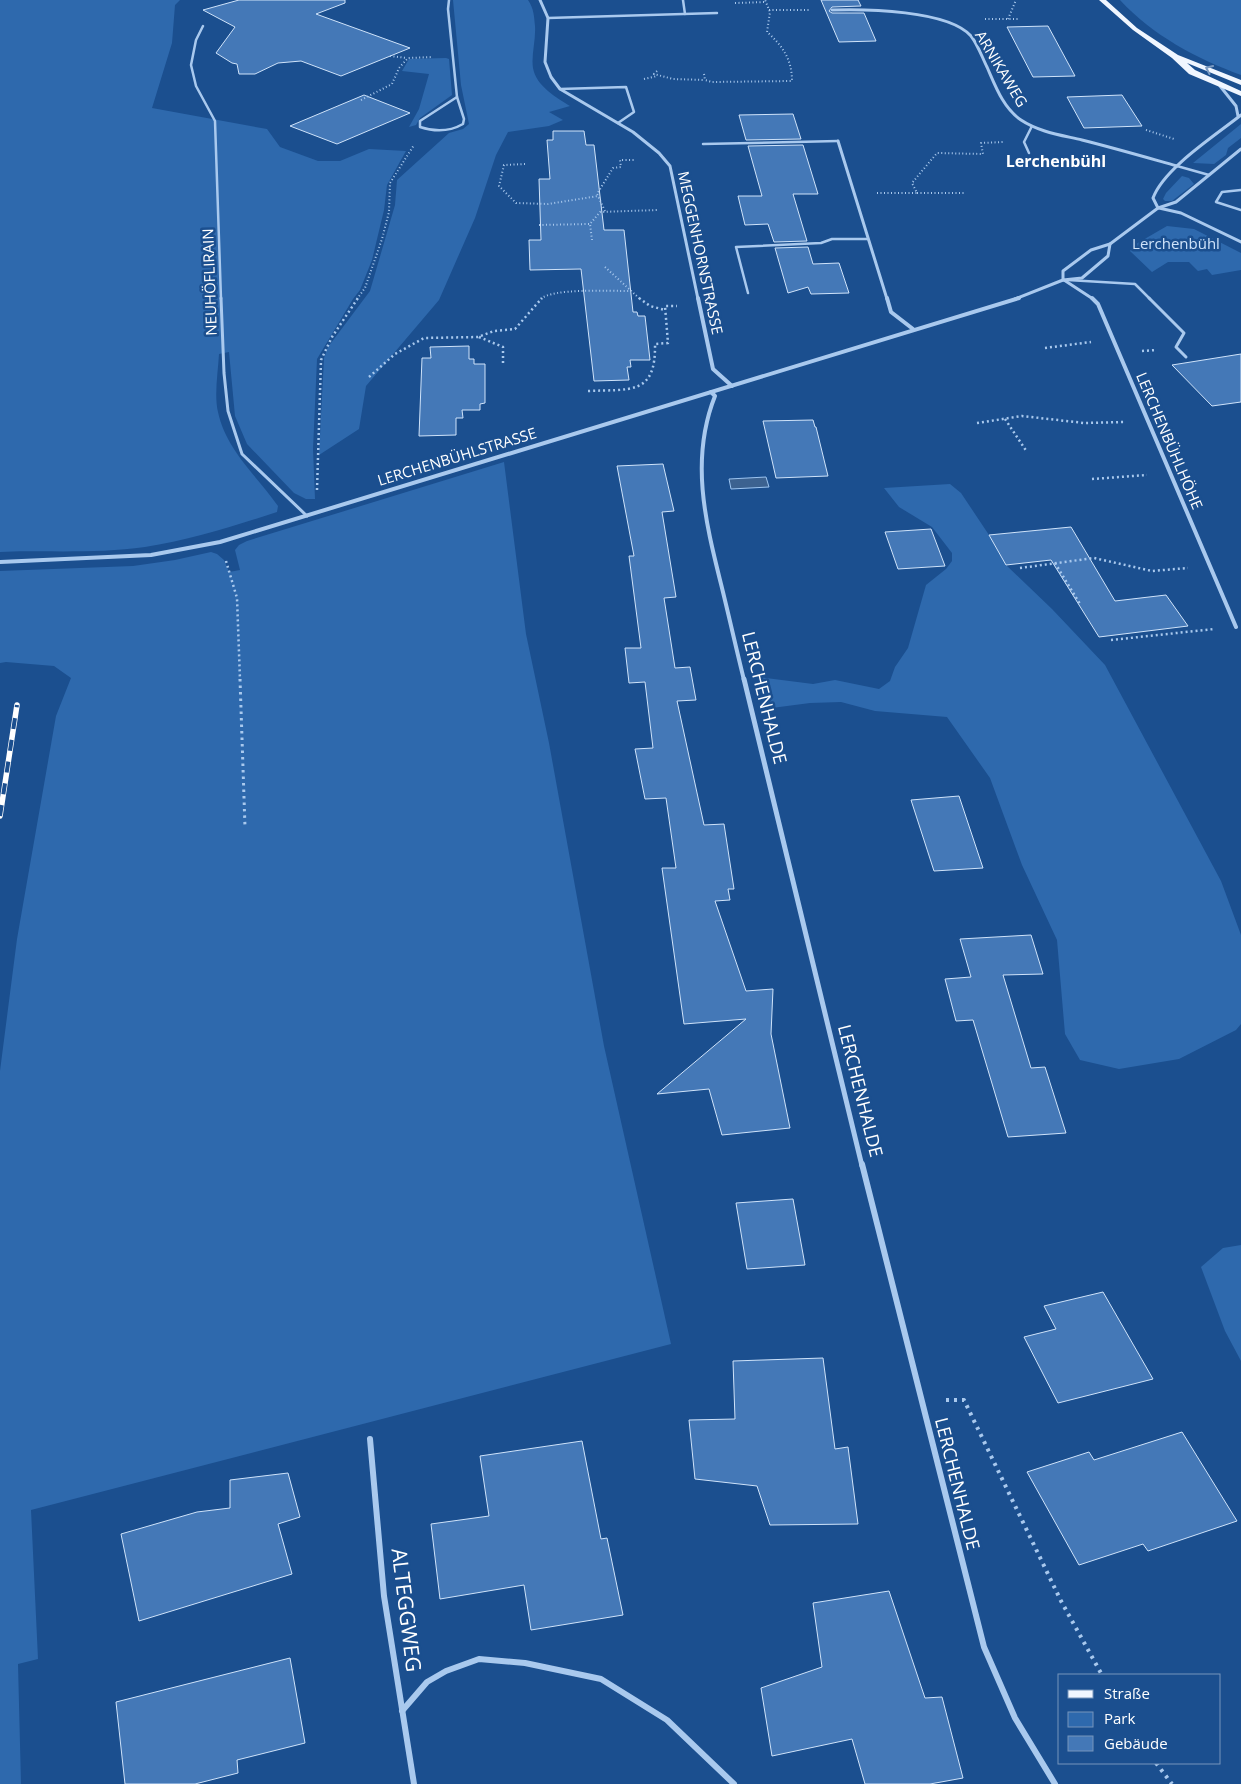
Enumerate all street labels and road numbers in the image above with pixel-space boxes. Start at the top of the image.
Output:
street label: ARNIKAWEG [971,26,1033,110]
street label: MEGGENHORNSTRASSE [674,169,728,336]
street label: NEUHÖFLIRAIN [197,228,221,336]
street label: LERCHENBÜHLHÖHE [1132,369,1208,512]
street label: LERCHENBÜHLSTRASSE [375,422,539,490]
street label: LERCHENHALDE [737,629,793,767]
street label: LERCHENHALDE [833,1022,889,1160]
street label: LERCHENHALDE [930,1415,986,1553]
street label: ALTEGGWEG [386,1546,428,1673]

